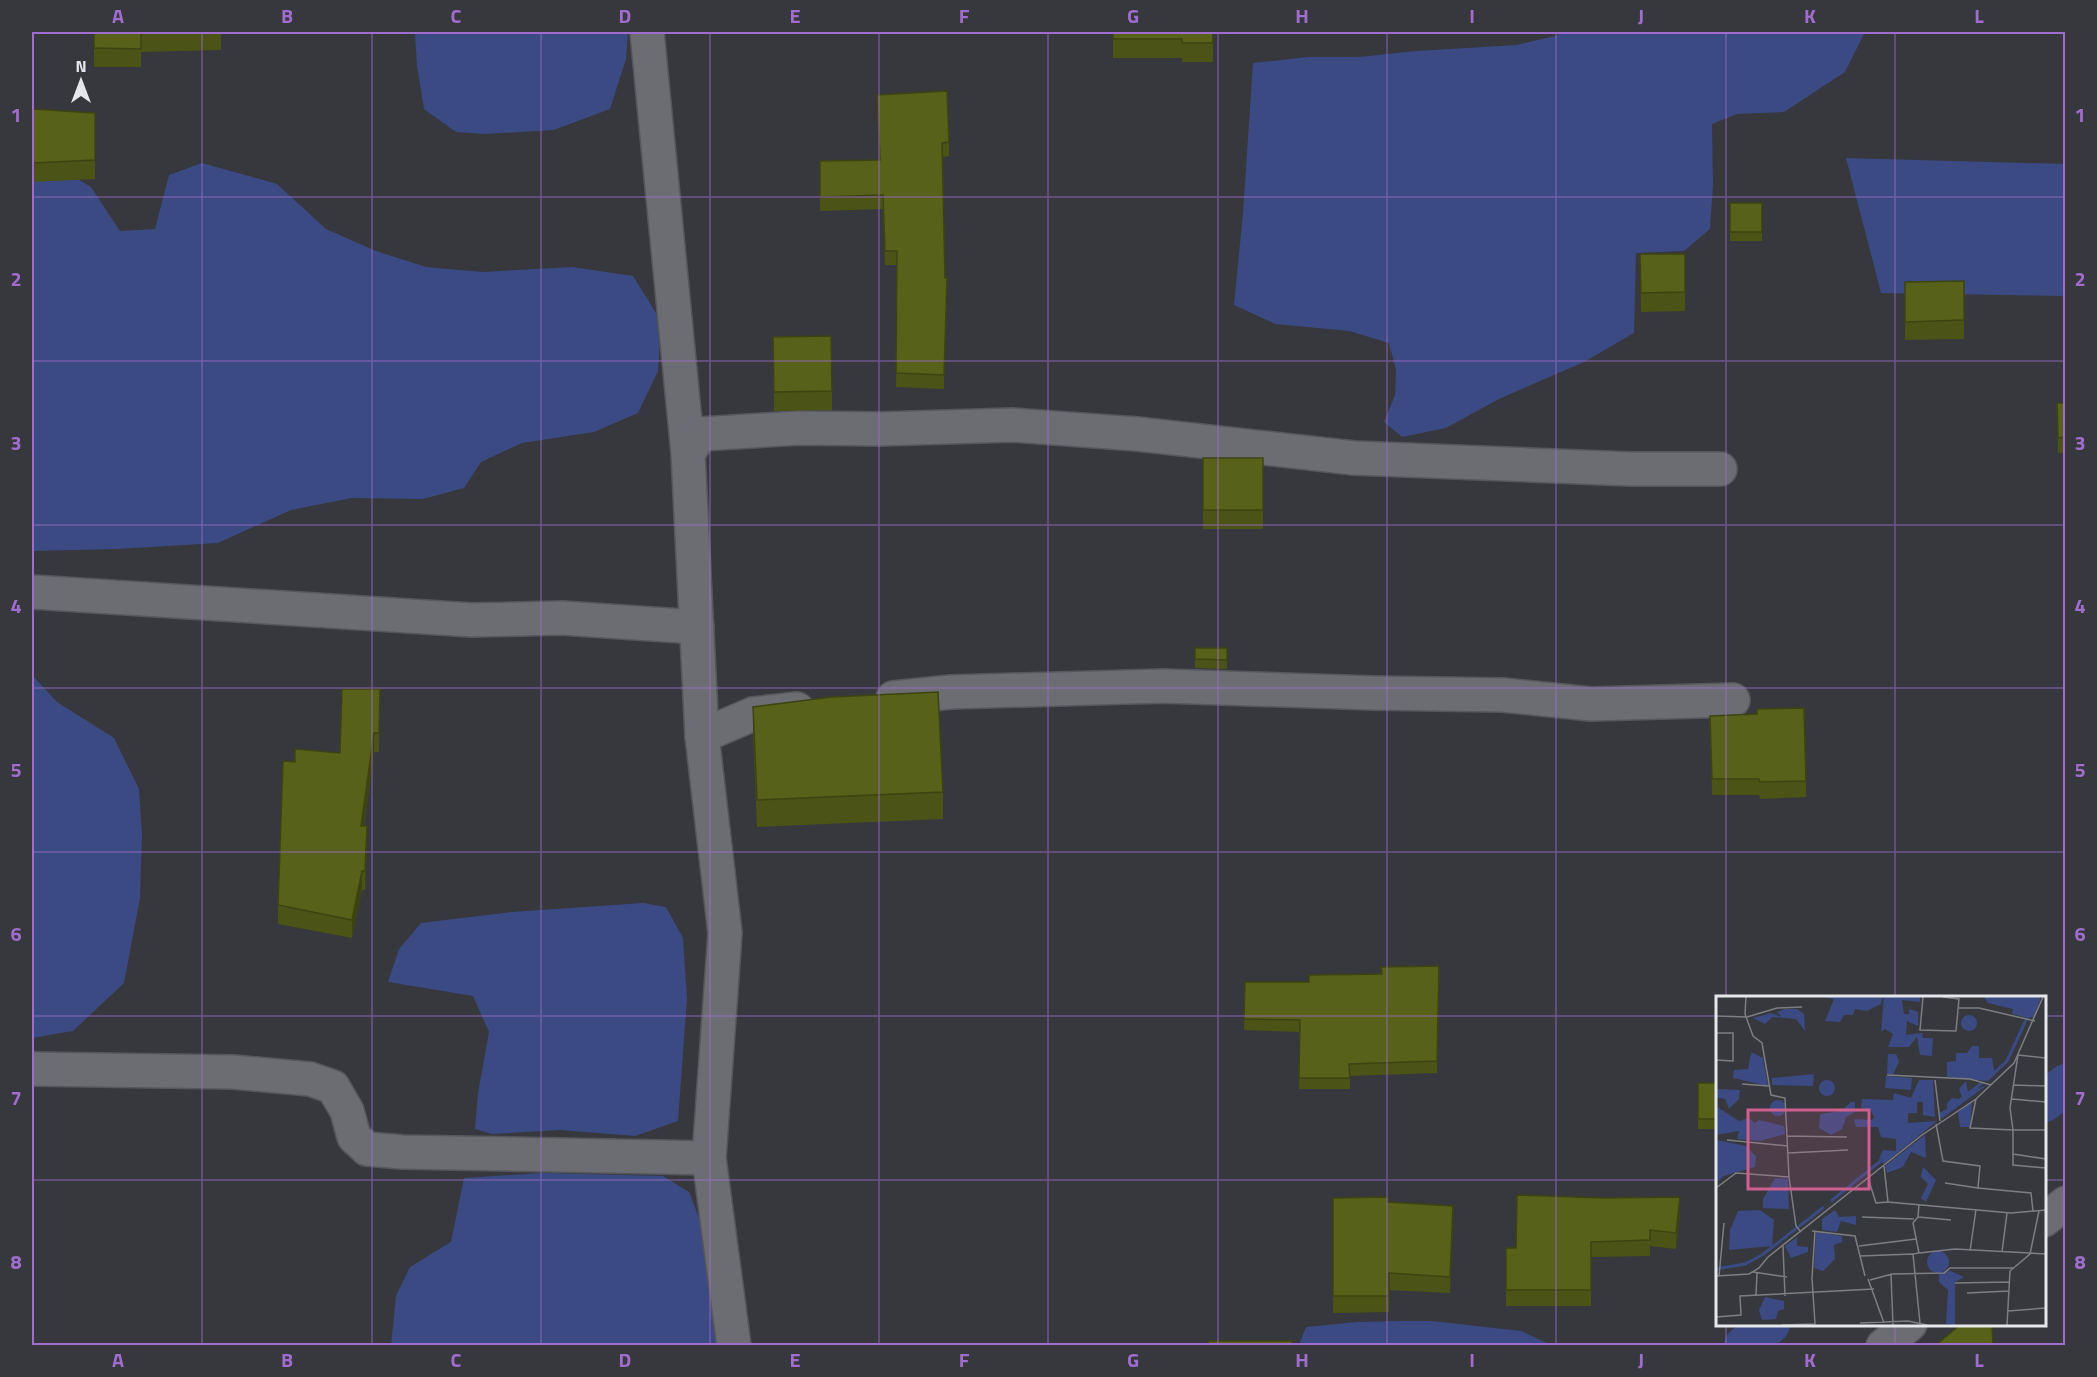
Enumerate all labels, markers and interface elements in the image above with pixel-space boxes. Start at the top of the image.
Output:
text: A [112,0,124,31]
text: B [281,0,293,31]
text: C [451,0,462,31]
text: D [619,0,631,31]
text: E [789,0,801,31]
text: F [959,0,970,31]
text: G [1127,0,1139,31]
text: H [1295,0,1309,31]
text: I [1469,0,1475,31]
text: J [1638,0,1644,31]
text: K [1804,0,1816,31]
text: L [1974,0,1984,31]
north arrow [51,51,111,111]
text: N [75,54,87,78]
text: 1 [10,99,22,130]
text: 1 [2074,99,2086,130]
text: 2 [10,263,22,294]
text: 2 [2074,263,2086,294]
text: 3 [10,427,22,458]
text: 3 [2074,427,2086,458]
text: 4 [10,590,22,621]
text: 4 [2074,590,2086,621]
text: 5 [10,754,22,785]
text: 5 [2074,754,2086,785]
text: 6 [10,918,22,949]
text: 6 [2074,918,2086,949]
inset map [1716,996,2046,1326]
text: 7 [10,1082,22,1113]
text: 7 [2074,1082,2086,1113]
text: 8 [10,1246,22,1277]
text: 8 [2074,1246,2086,1277]
text: A [112,1344,124,1375]
text: B [281,1344,293,1375]
text: C [451,1344,462,1375]
text: D [619,1344,631,1375]
text: E [789,1344,801,1375]
text: F [959,1344,970,1375]
text: G [1127,1344,1139,1375]
text: H [1295,1344,1309,1375]
text: I [1469,1344,1475,1375]
text: J [1638,1344,1644,1375]
text: K [1804,1344,1816,1375]
text: L [1974,1344,1984,1375]

